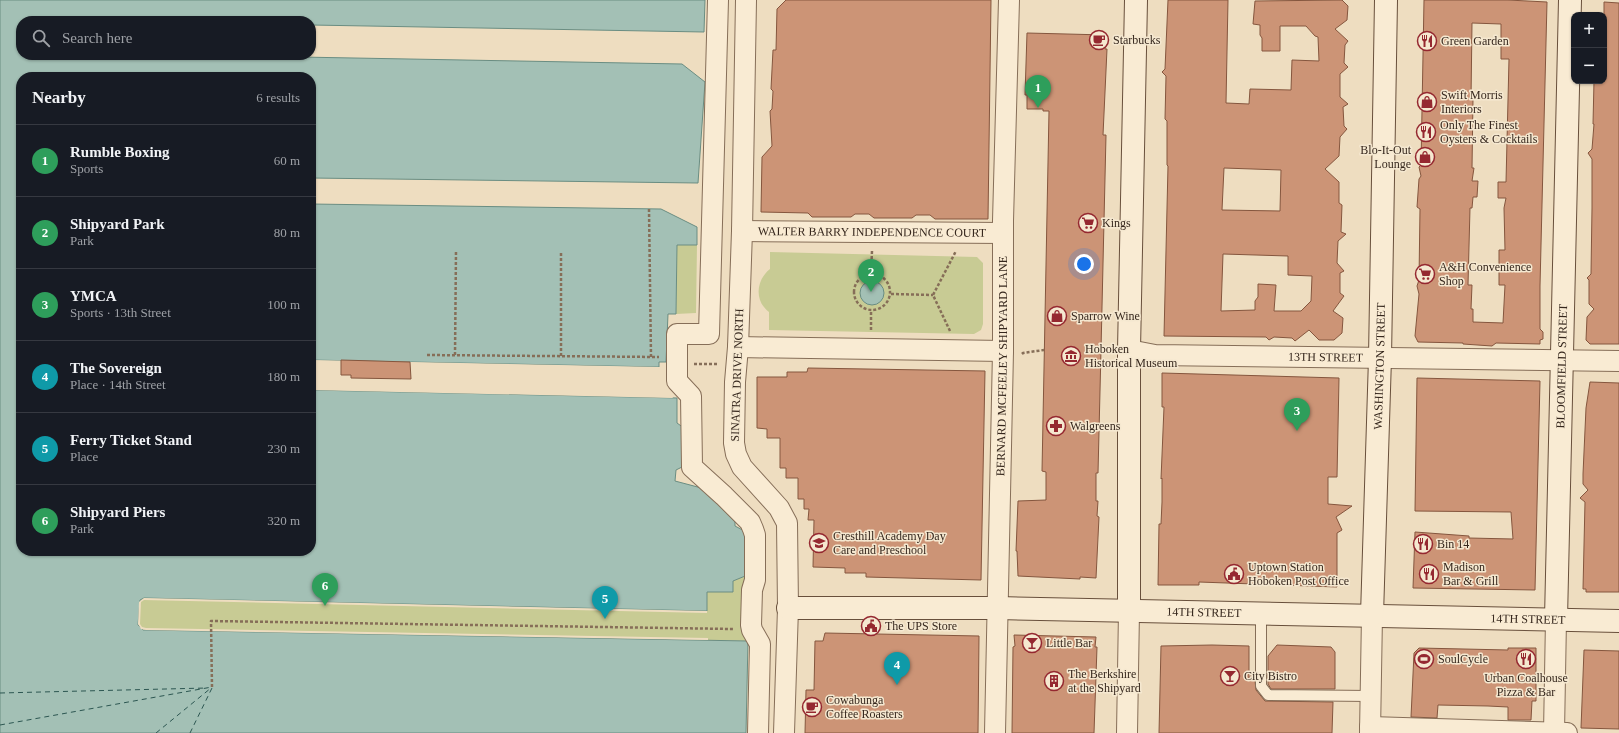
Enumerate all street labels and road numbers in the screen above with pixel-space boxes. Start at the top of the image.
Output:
street label: WALTER BARRY INDEPENDENCE COURT [758,224,987,240]
street label: BERNARD MCFEELEY SHIPYARD LANE [993,256,1010,476]
street label: WASHINGTON STREET [1371,302,1388,430]
street label: BLOOMFIELD STREET [1553,303,1570,428]
street label: SINATRA DRIVE NORTH [728,308,746,442]
street label: 13TH STREET [1288,350,1364,365]
street label: 14TH STREET [1166,605,1242,620]
street label: 14TH STREET [1490,611,1566,627]

